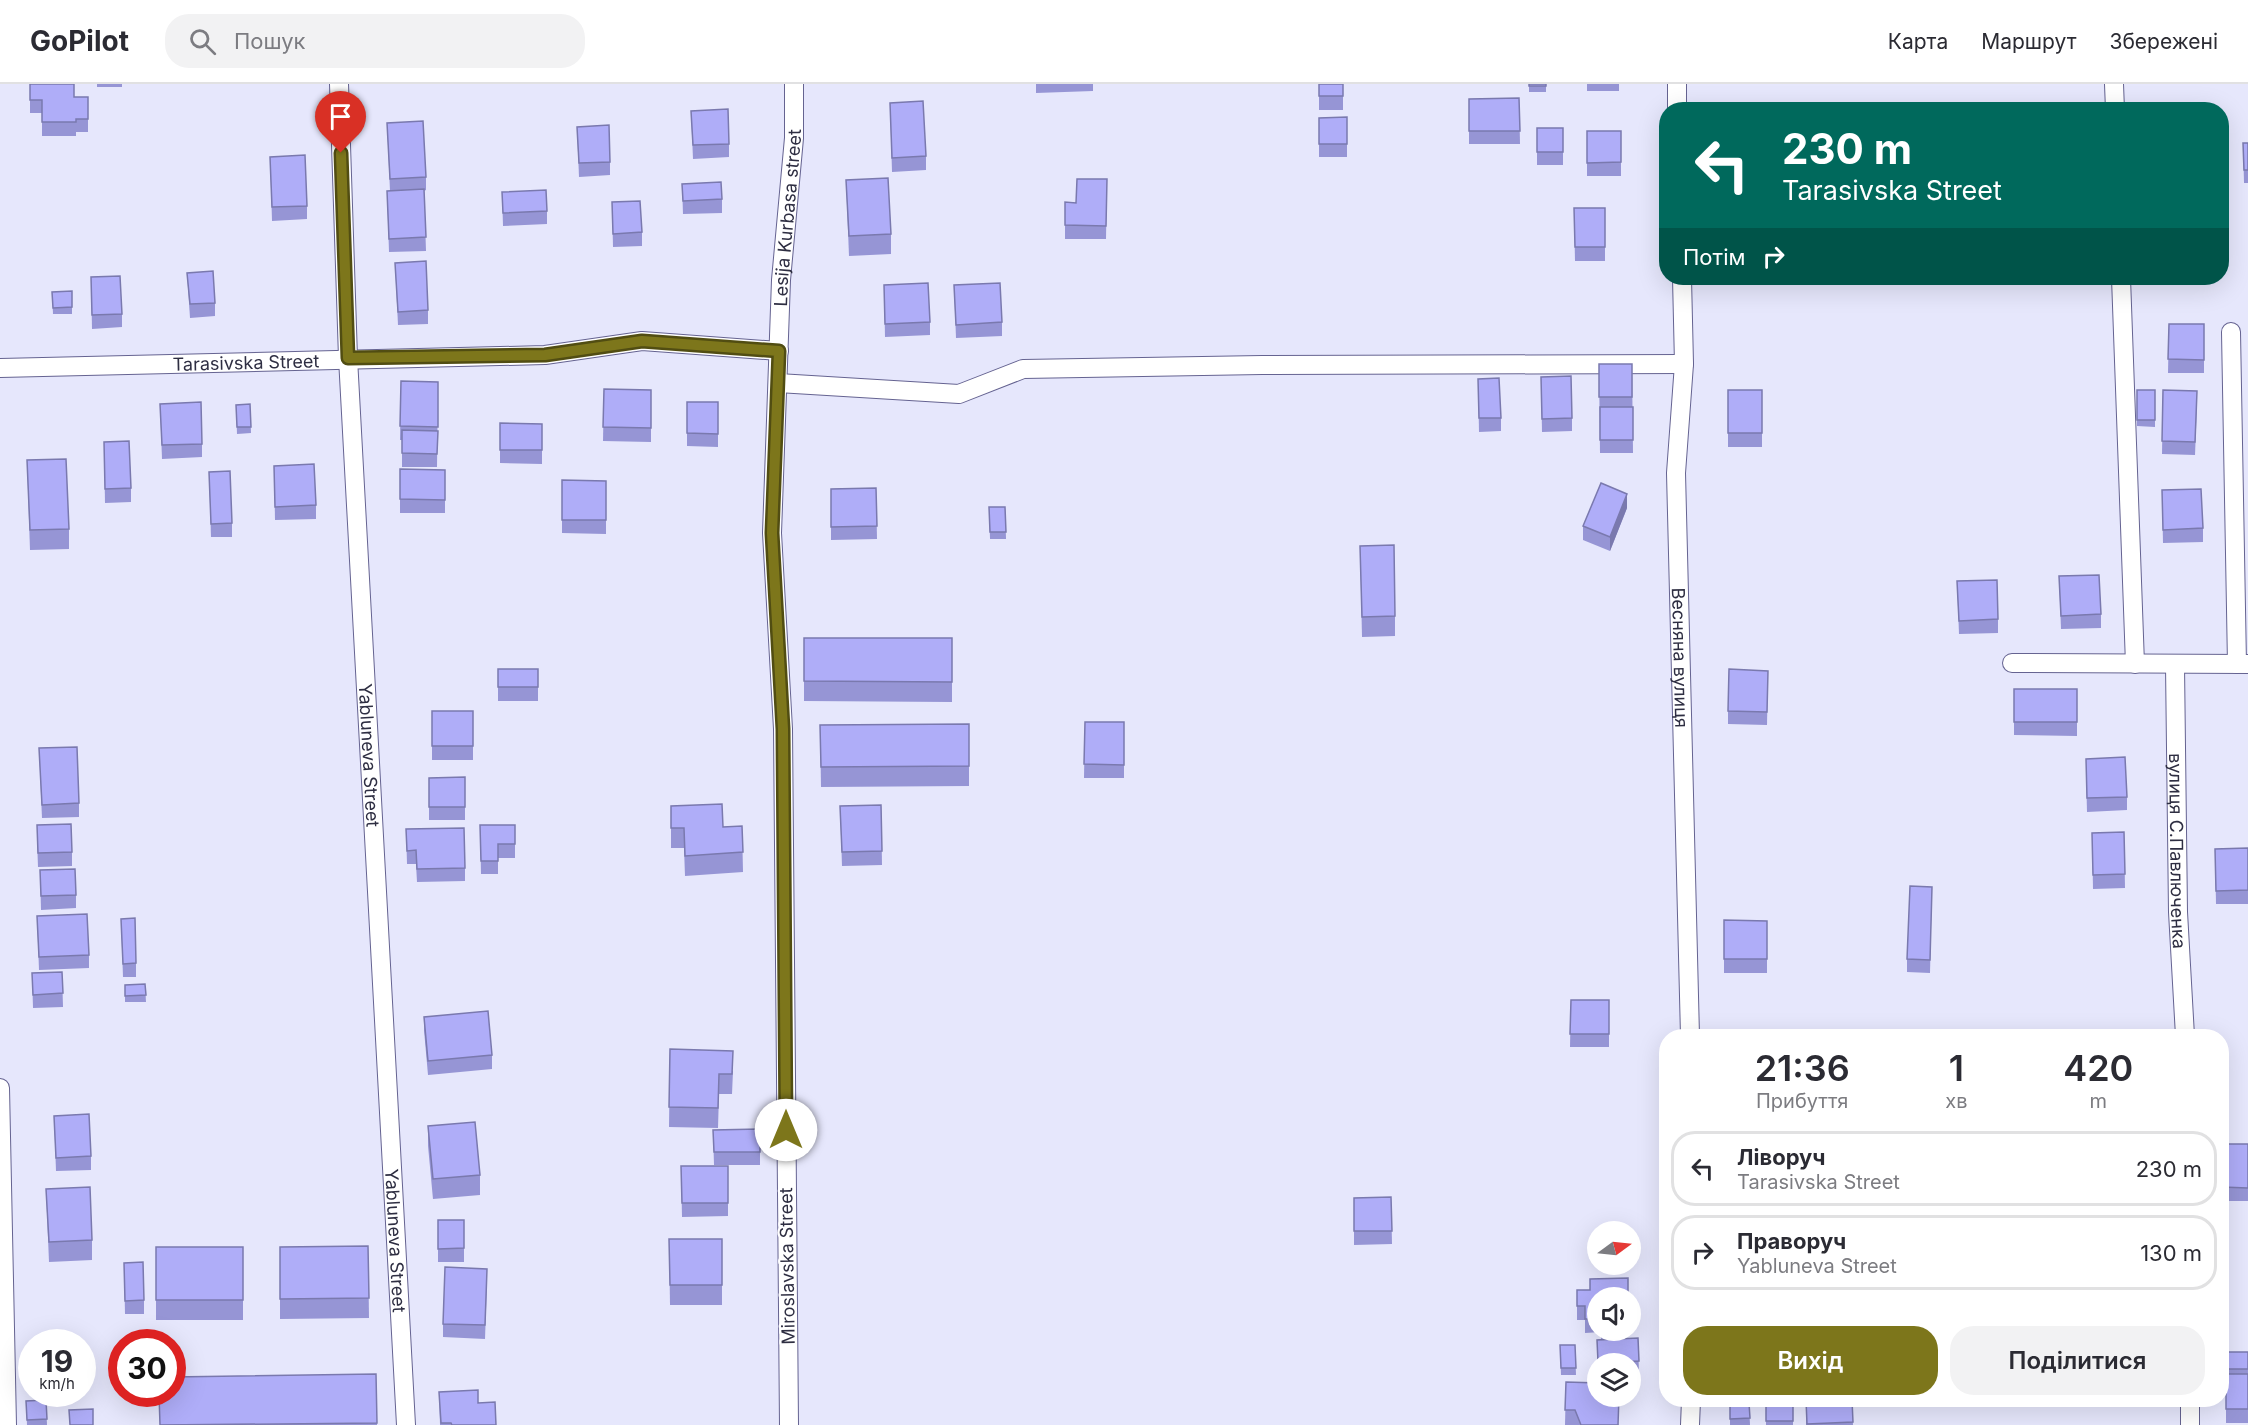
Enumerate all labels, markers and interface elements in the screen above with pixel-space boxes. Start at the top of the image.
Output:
search box [165,14,585,68]
text: GoPilot [30,24,129,58]
icon: search [186,25,219,58]
text: Пошук [234,28,306,54]
text: Карта [1888,29,1948,54]
text: Маршрут [1981,29,2076,54]
text: Збережені [2109,29,2218,54]
pin [315,91,366,153]
icon: arrive [324,100,357,133]
text: 230 m [1782,123,1912,174]
icon: left [1683,126,1761,204]
street label: Lesija Kurbasa street [770,129,805,307]
text: Tarasivska Street [1782,174,2002,207]
icon: right [1757,240,1790,273]
text: Потім [1683,244,1745,270]
street label: Tarasivska Street [172,350,320,374]
street label: Весняна вулиця [1668,587,1693,728]
street label: Yabluneva Street [355,683,384,828]
street label: вулиця С.Павлюченка [2166,753,2191,949]
text: 21:36 [1755,1046,1850,1090]
text: 1 [1949,1046,1964,1090]
text: 420 [2063,1046,2133,1090]
text: Прибуття [1756,1089,1848,1113]
text: хв [1945,1089,1968,1113]
text: m [2090,1089,2107,1113]
position arrow [754,1098,818,1162]
text: Ліворуч [1737,1144,1825,1170]
icon: left [1686,1152,1719,1185]
text: 230 m [2136,1156,2202,1182]
street label: Yabluneva Street [382,1168,410,1313]
text: Tarasivska Street [1737,1170,1900,1194]
street label: Miroslavska Street [775,1187,799,1345]
north arrow [1587,1221,1641,1275]
map controls [1587,1221,1641,1407]
text: Праворуч [1737,1228,1846,1254]
icon: right [1686,1236,1719,1269]
text: 130 m [2140,1240,2202,1266]
text: Yabluneva Street [1737,1254,1897,1278]
button: sound [1587,1287,1641,1341]
button: Вихід [1683,1326,1938,1395]
button: Поділитися [1950,1326,2205,1395]
speed limit sign: 30 [108,1329,186,1407]
text: 19 [41,1343,73,1379]
button: layers [1587,1353,1641,1407]
text: km/h [39,1374,75,1393]

